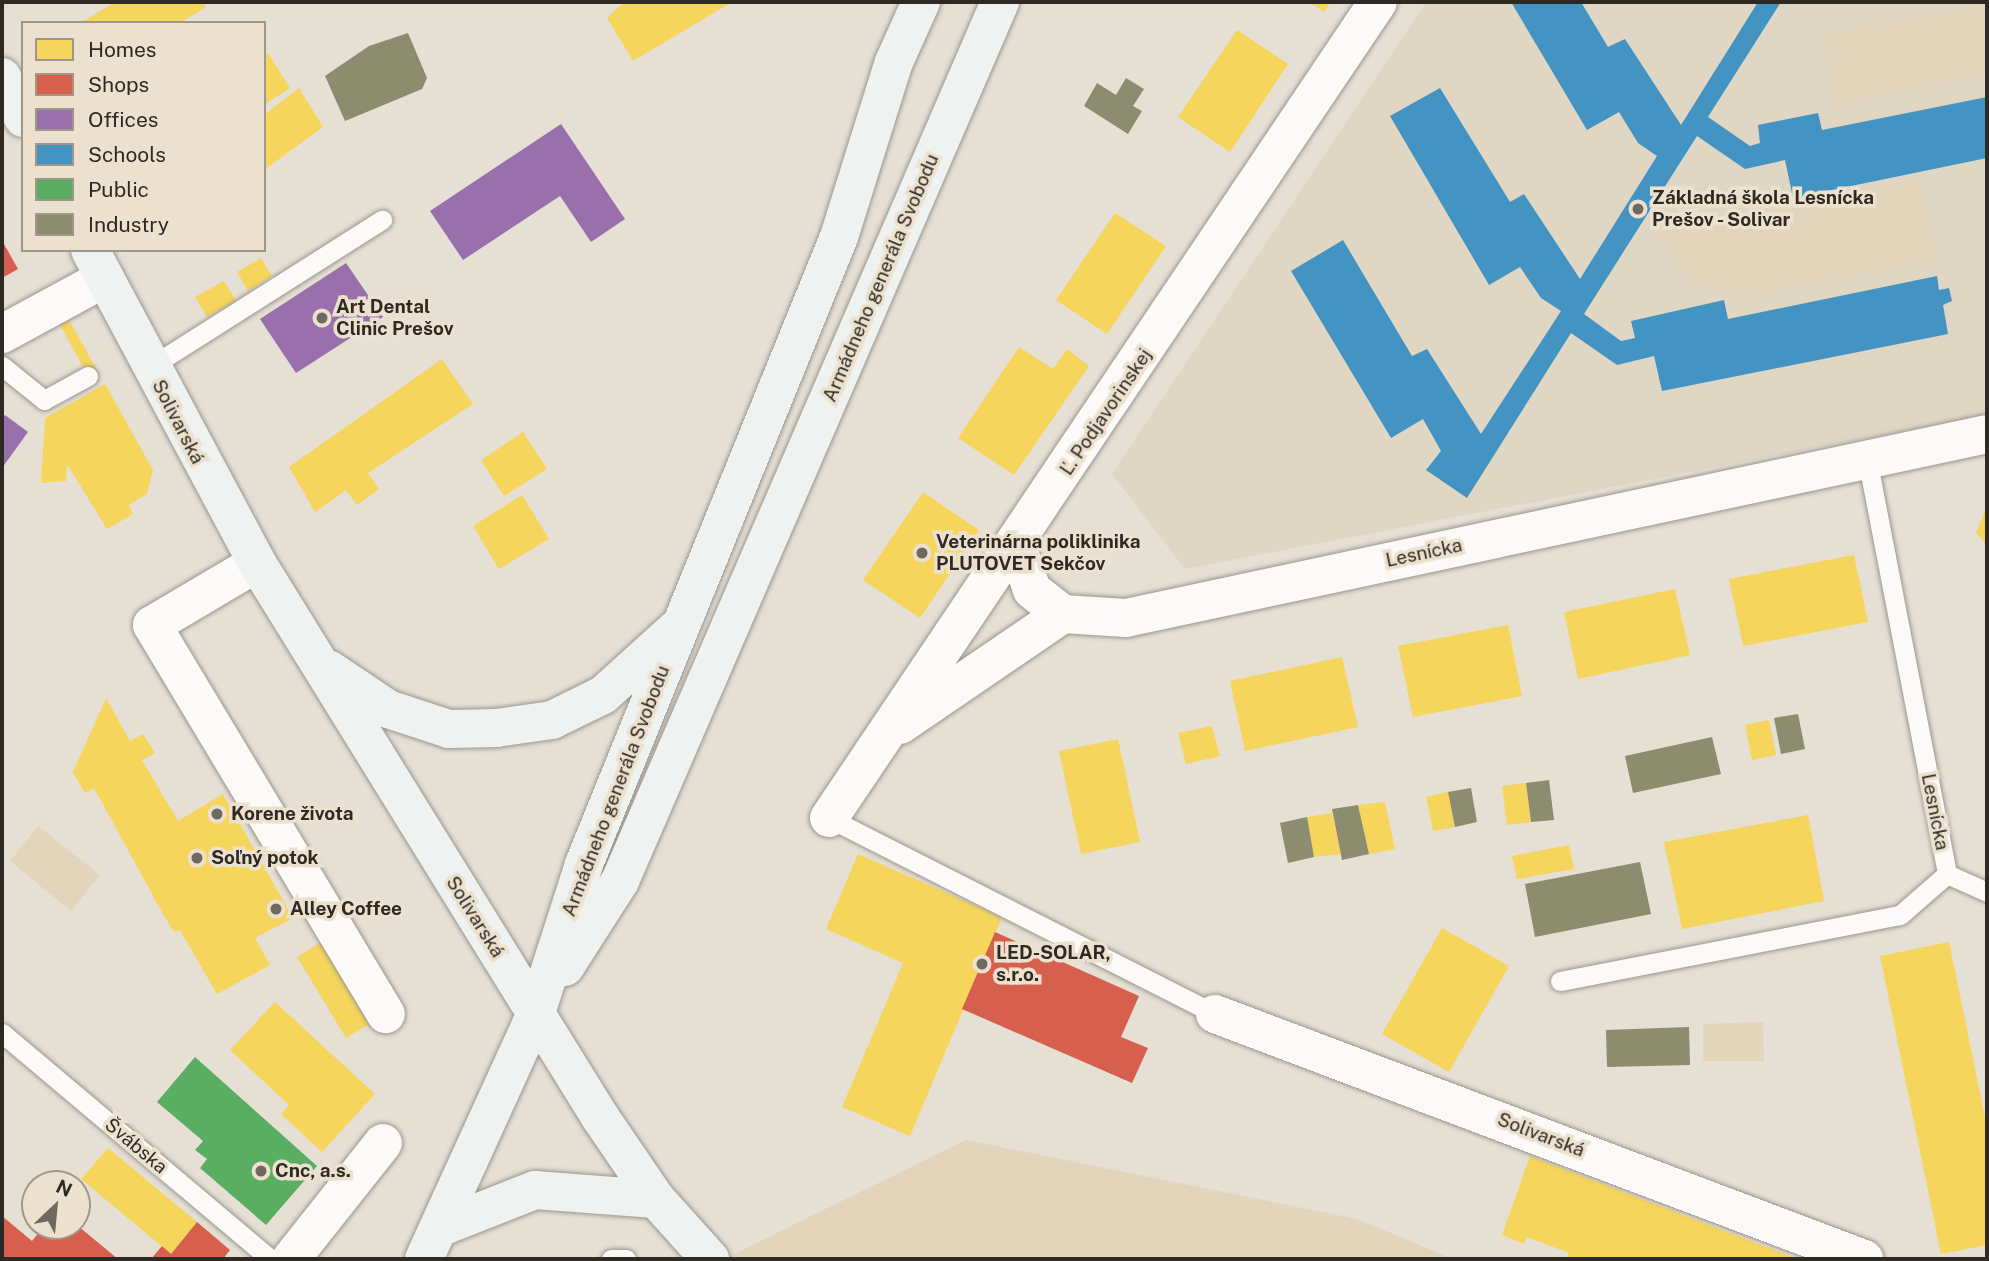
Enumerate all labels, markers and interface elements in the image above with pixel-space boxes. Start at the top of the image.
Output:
legend [21,21,266,252]
text: Homes [88,37,156,62]
text: Shops [88,72,149,97]
text: Offices [88,107,158,132]
text: Schools [88,142,166,167]
street label: Armádneho generála Svobodu [818,151,944,405]
text: Public [88,177,149,202]
place label: Základná škola Lesnícka Prešov - Solivar [1652,187,1874,231]
marker: Základná škola Lesnícka Prešov - Solivar [1630,201,1646,217]
text: Industry [88,212,169,237]
place label: Art Dental Clinic Prešov [336,296,454,340]
marker: Art Dental Clinic Prešov [314,310,330,326]
street label: Ľ. Podjavorinskej [1055,344,1157,480]
street label: Solivarská [147,376,209,468]
place label: Veterinárna poliklinika PLUTOVET Sekčov [936,531,1140,575]
street label: Lesnícka [1384,534,1464,572]
marker: Veterinárna poliklinika PLUTOVET Sekčov [914,545,930,561]
street label: Armádneho generála Svobodu [557,662,675,920]
street label: Lesnícka [1916,772,1954,852]
place label: Korene života [231,803,354,825]
marker: Korene života [209,806,225,822]
place label: Soľný potok [211,847,319,869]
marker: Soľný potok [189,850,205,866]
street label: Solivarská [441,872,509,962]
place label: Alley Coffee [290,898,402,920]
marker: Alley Coffee [268,901,284,917]
place label: LED-SOLAR, s.r.o. [996,942,1111,986]
marker: LED-SOLAR, s.r.o. [974,956,990,972]
street label: Solivarská [1494,1108,1588,1162]
street label: Švábska [100,1113,172,1179]
place label: Cnc, a.s. [275,1160,351,1182]
marker: Cnc, a.s. [253,1163,269,1179]
north arrow [21,1170,91,1240]
text: N [53,1175,76,1201]

